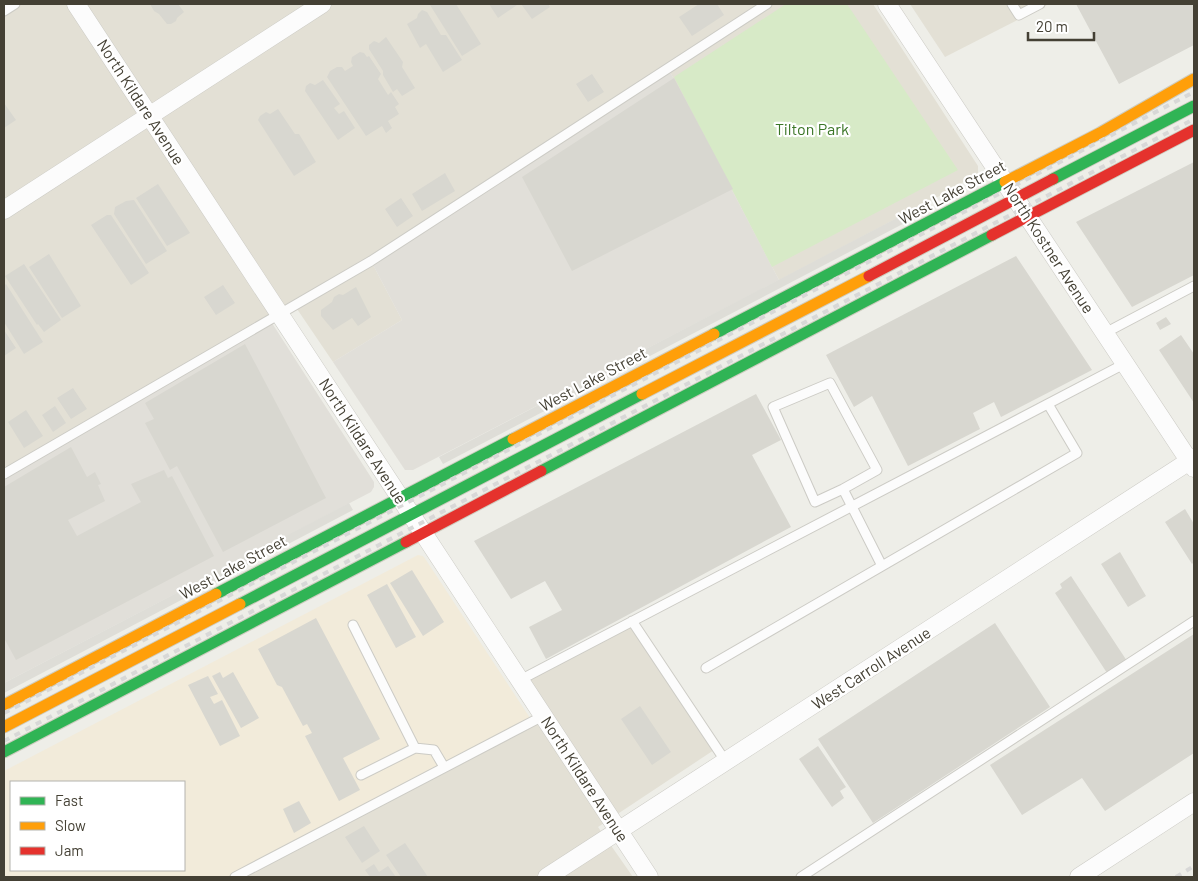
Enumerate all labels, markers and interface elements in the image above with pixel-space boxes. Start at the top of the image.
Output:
scale bar [1028,10,1094,42]
text: 20 m [1036,17,1068,35]
street label: North Kildare Avenue [94,35,189,168]
park label: Tilton Park [775,119,849,138]
street label: West Lake Street [895,155,1009,228]
street label: North Kostner Avenue [1000,179,1099,317]
street label: West Lake Street [536,342,650,415]
street label: North Kildare Avenue [316,374,411,507]
street label: West Lake Street [176,530,290,603]
street label: West Carroll Avenue [808,622,934,713]
street label: North Kildare Avenue [538,712,633,845]
legend [10,781,185,871]
text: Fast [55,791,83,809]
text: Slow [55,816,86,834]
text: Jam [55,841,84,859]

